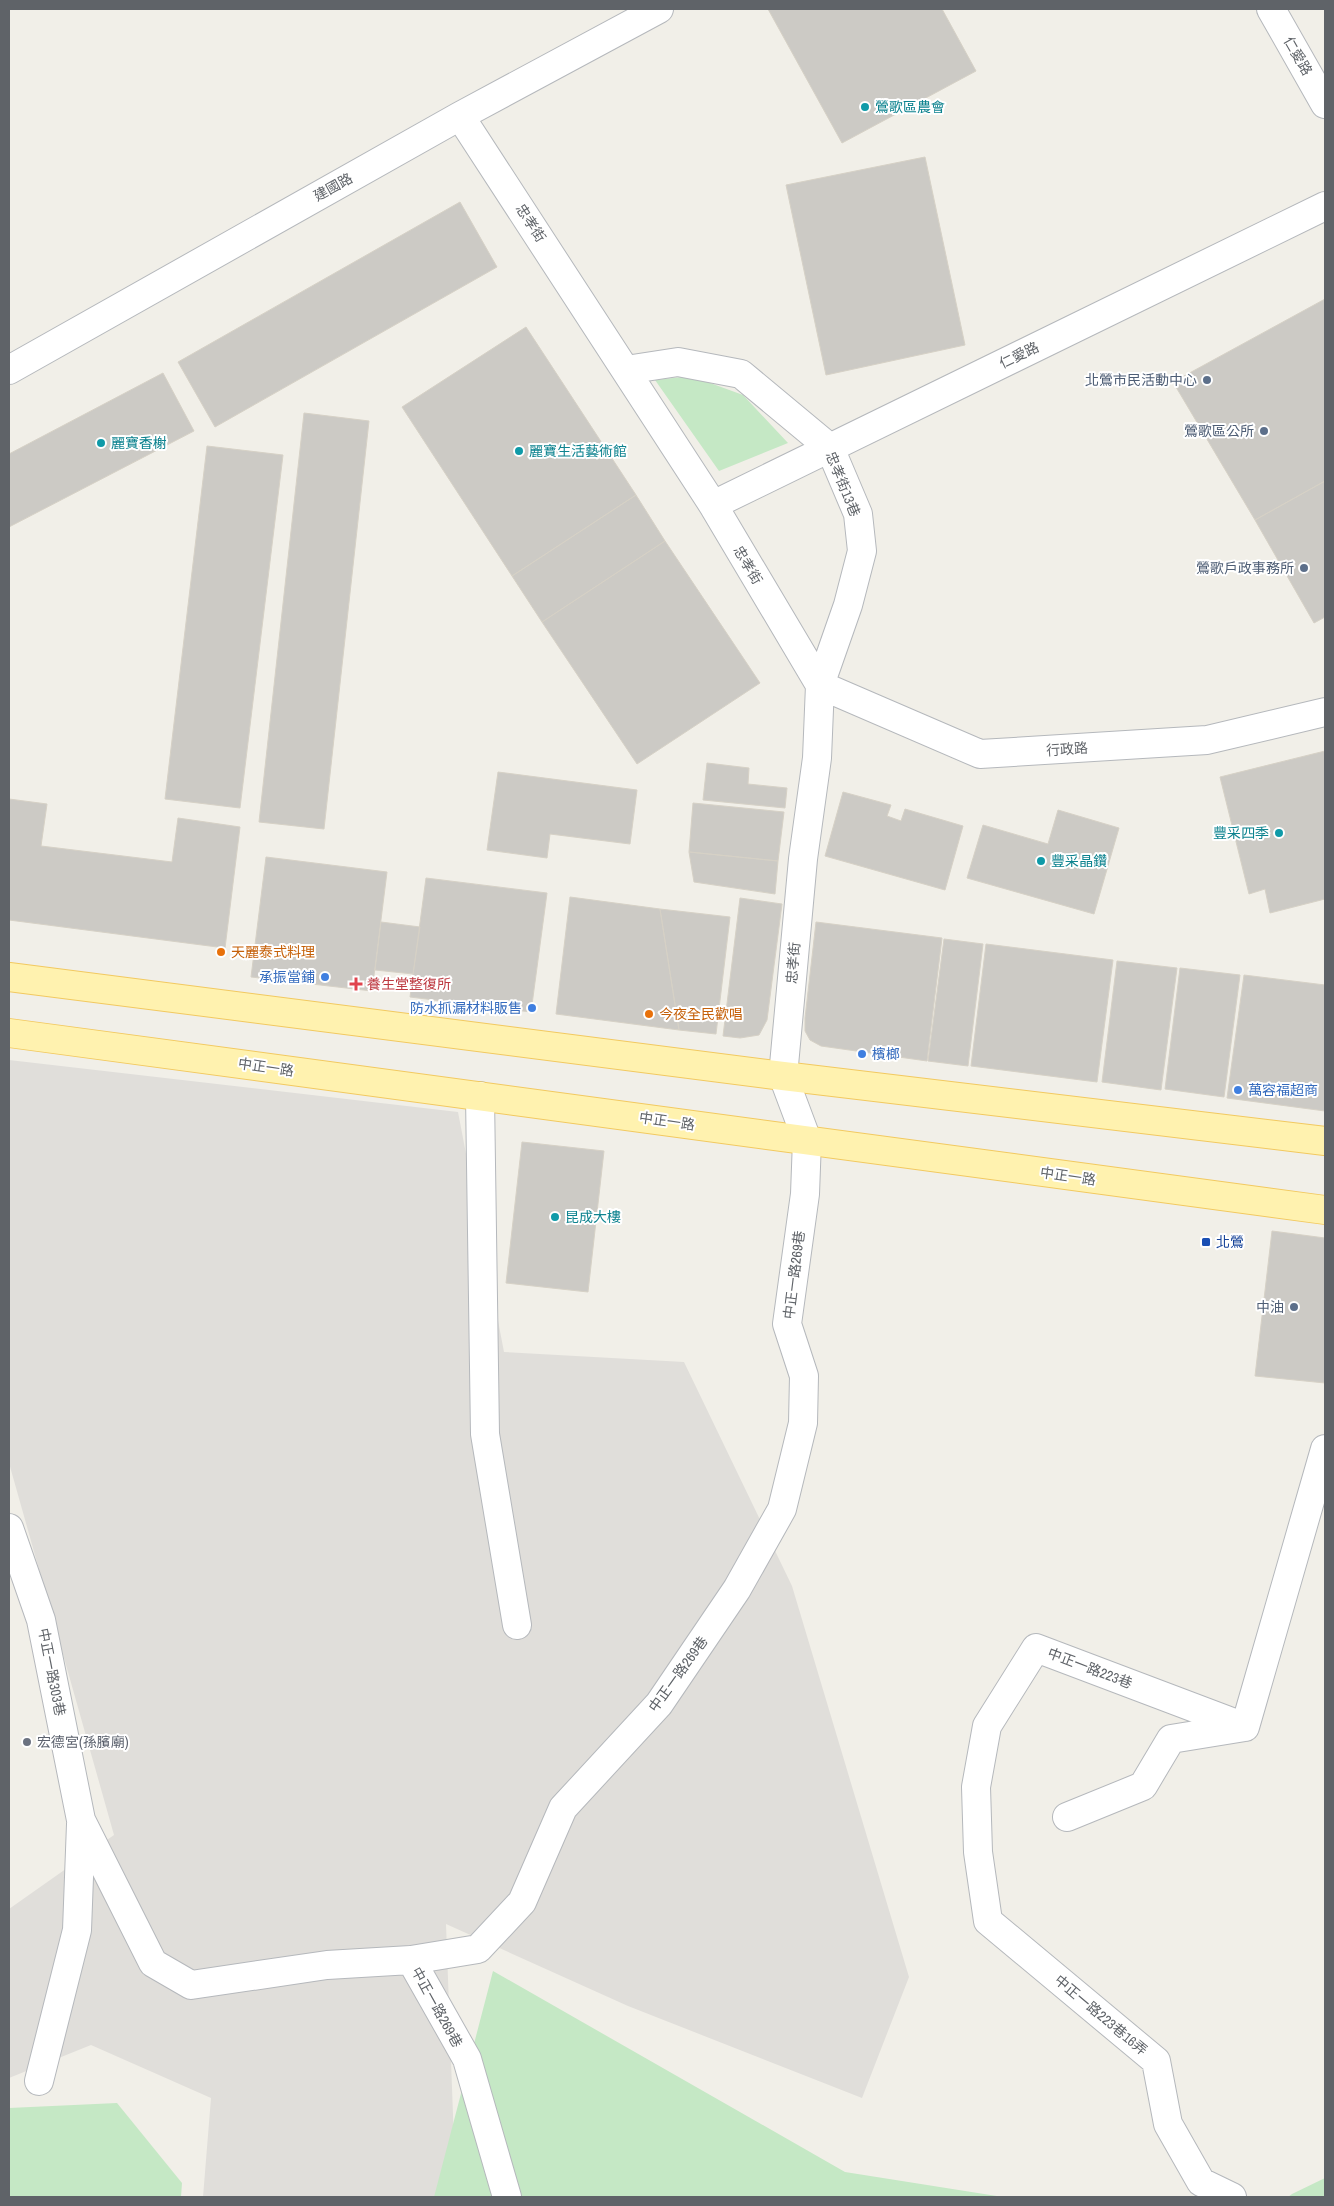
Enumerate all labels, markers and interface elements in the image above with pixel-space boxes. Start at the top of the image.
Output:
street label: 仁愛路 [1280,33,1316,79]
place label: 鶯歌區農會 [875,98,945,116]
marker: 鶯歌區農會 [859,101,871,113]
street label: 建國路 [310,169,356,205]
street label: 忠孝街 [512,200,550,246]
street label: 仁愛路 [996,338,1042,372]
place label: 北鶯市民活動中心 [1085,371,1197,389]
marker: 北鶯市民活動中心 [1201,374,1213,386]
place label: 鶯歌區公所 [1184,422,1254,440]
marker: 鶯歌區公所 [1258,425,1270,437]
place label: 麗寶香榭 [111,434,167,452]
marker: 麗寶香榭 [95,437,107,449]
place label: 麗寶生活藝術館 [529,442,627,460]
marker: 麗寶生活藝術館 [513,445,525,457]
street label: 忠孝街13巷 [822,449,864,519]
street label: 忠孝街 [729,542,767,588]
place label: 鶯歌戶政事務所 [1196,559,1294,577]
marker: 鶯歌戶政事務所 [1298,562,1310,574]
street label: 行政路 [1045,739,1089,759]
place label: 豐采四季 [1213,824,1269,842]
marker: 豐采四季 [1273,827,1285,839]
place label: 豐采晶鑽 [1051,852,1107,870]
marker: 豐采晶鑽 [1035,855,1047,867]
street label: 忠孝街 [782,941,804,985]
place label: 天麗泰式料理 [231,943,315,961]
marker: 天麗泰式料理 [215,946,227,958]
place label: 承振當鋪 [259,968,315,986]
marker: 承振當鋪 [319,971,331,983]
place label: 養生堂整復所 [367,975,451,993]
marker: 養生堂整復所 [349,977,363,991]
place label: 防水抓漏材料販售 [410,999,522,1017]
marker: 防水抓漏材料販售 [526,1002,538,1014]
place label: 今夜全民歡唱 [659,1005,743,1023]
marker: 今夜全民歡唱 [643,1008,655,1020]
place label: 檳榔 [872,1045,900,1063]
marker: 檳榔 [856,1048,868,1060]
street label: 中正一路 [237,1054,295,1080]
place label: 萬容福超商 [1248,1081,1318,1099]
marker: 萬容福超商 [1232,1084,1244,1096]
street label: 中正一路 [638,1108,696,1134]
street label: 中正一路 [1039,1163,1097,1189]
place label: 昆成大樓 [565,1208,621,1226]
marker: 昆成大樓 [549,1211,561,1223]
street label: 中正一路269巷 [780,1230,808,1320]
place label: 北鶯 [1216,1233,1244,1251]
marker: 北鶯 [1200,1236,1212,1248]
place label: 中油 [1256,1298,1284,1316]
marker: 中油 [1288,1301,1300,1313]
street label: 中正一路303巷 [35,1627,69,1717]
street label: 中正一路269巷 [645,1633,711,1715]
street label: 中正一路223巷 [1045,1644,1135,1692]
place label: 宏德宮(孫臏廟) [37,1733,129,1751]
marker: 宏德宮(孫臏廟) [21,1736,33,1748]
street label: 中正一路269巷 [408,1964,466,2050]
street label: 中正一路223巷16弄 [1051,1971,1151,2059]

